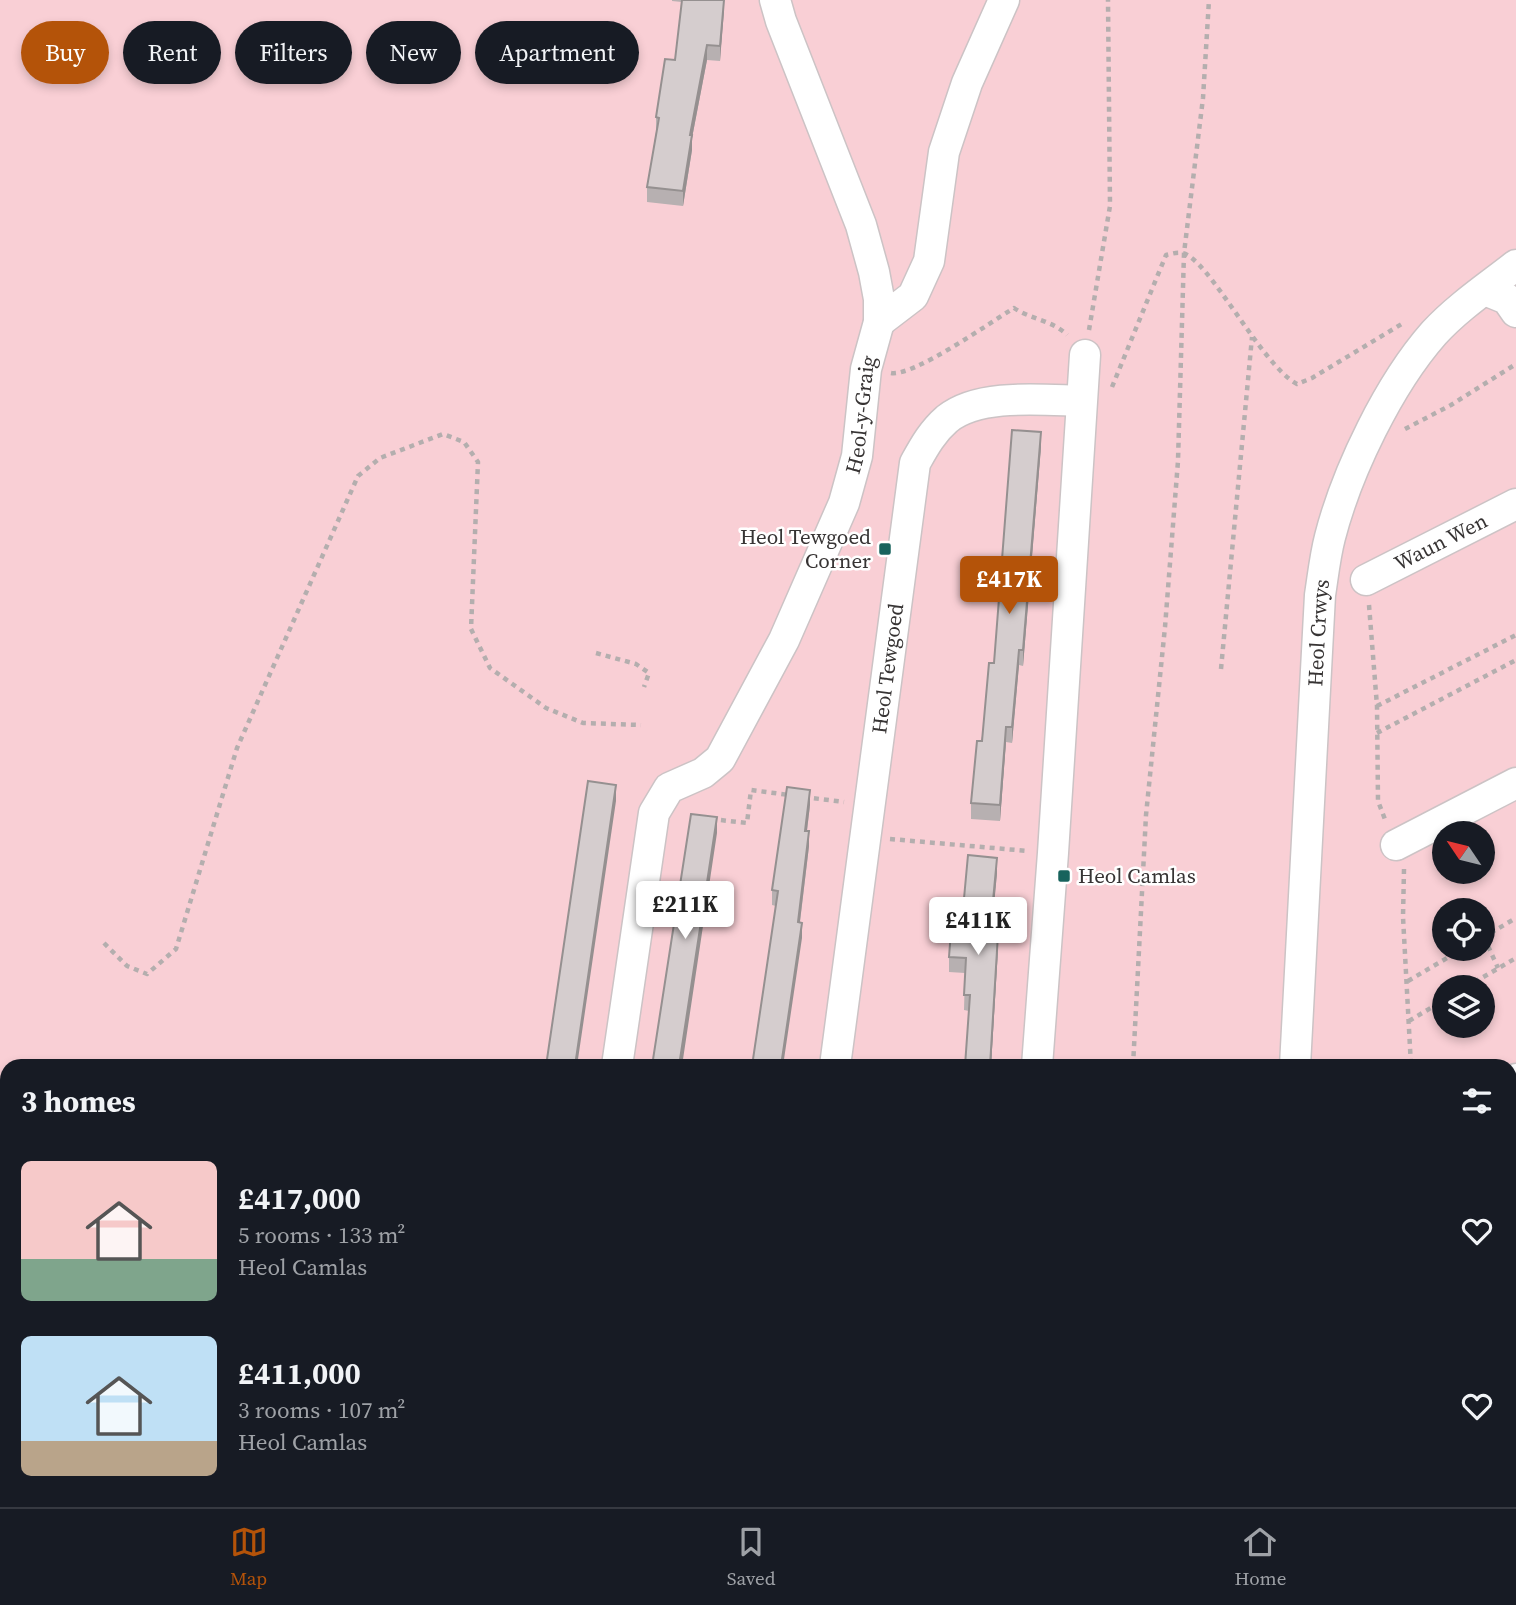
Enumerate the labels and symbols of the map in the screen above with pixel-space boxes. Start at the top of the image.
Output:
street label: Heol-y-Graig [838,352,883,477]
street label: Waun Wen [1389,506,1492,577]
place label: Heol Tewgoed Corner [740,522,871,575]
marker: Heol Tewgoed Corner [877,541,893,557]
pin: £417K [960,556,1058,616]
street label: Heol Crwys [1300,577,1336,687]
street label: Heol Tewgoed [864,601,910,735]
north arrow [1432,821,1494,884]
place label: Heol Camlas [1078,861,1196,890]
marker: Heol Camlas [1056,868,1072,884]
pin: £211K [636,881,734,941]
pin: £411K [929,898,1027,957]

